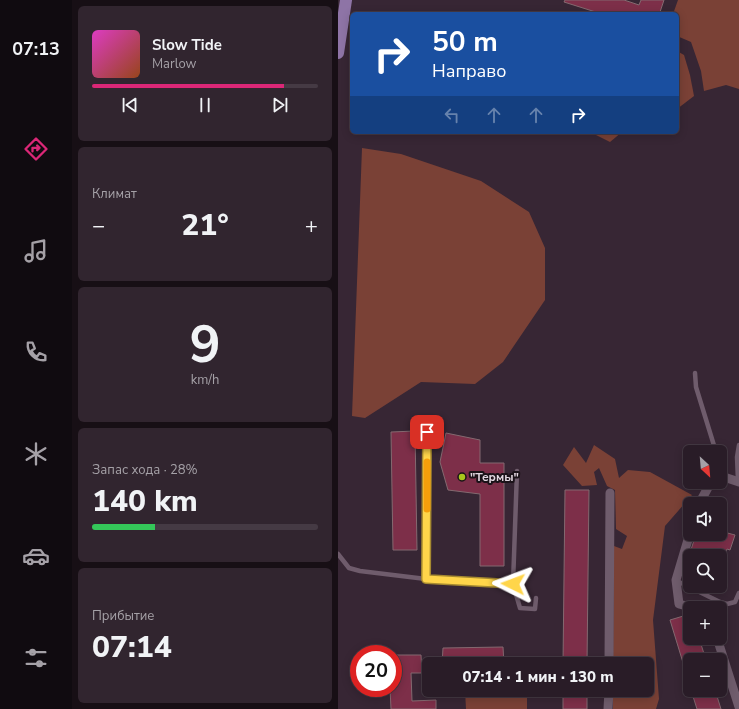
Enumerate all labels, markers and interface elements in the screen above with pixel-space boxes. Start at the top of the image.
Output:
text: 50 m [432,23,498,61]
icon: right [366,28,418,80]
text: Slow Tide [152,35,222,55]
text: 07:13 [12,37,60,61]
text: Marlow [152,55,197,73]
text: Направо [432,59,506,83]
icon: previous [119,94,141,116]
icon: pause [194,94,216,116]
icon: next [269,94,291,116]
icon: left [441,104,463,126]
icon: ahead [483,104,505,126]
icon: ahead [525,104,547,126]
icon: right [567,104,589,126]
icon: directions [22,135,50,163]
text: Климат [92,185,137,203]
text: 21° [181,205,229,246]
text: − [92,211,105,241]
text: + [305,211,318,241]
icon: music [22,237,50,265]
text: 9 [189,309,221,380]
icon: phone [22,338,50,366]
text: km/h [191,371,219,389]
pin [410,415,444,449]
icon: arrive [416,421,438,443]
icon: climate [22,440,50,468]
north arrow [683,445,727,489]
map controls [683,445,727,697]
text: Запас хода · 28% [92,461,198,479]
place label: "Термы" [470,469,519,485]
marker: "Термы" [457,472,467,482]
text: 140 km [92,481,198,522]
button: sound [683,497,727,541]
icon: car [22,542,50,570]
button: search [683,549,727,593]
position arrow [492,563,534,605]
button: + [683,601,727,645]
text: Прибытие [92,607,154,625]
text: 07:14 [92,627,172,668]
icon: filters [22,644,50,672]
speed limit sign: 20 [350,645,402,697]
button: − [683,653,727,697]
text: 07:14 · 1 мин · 130 m [462,667,614,687]

